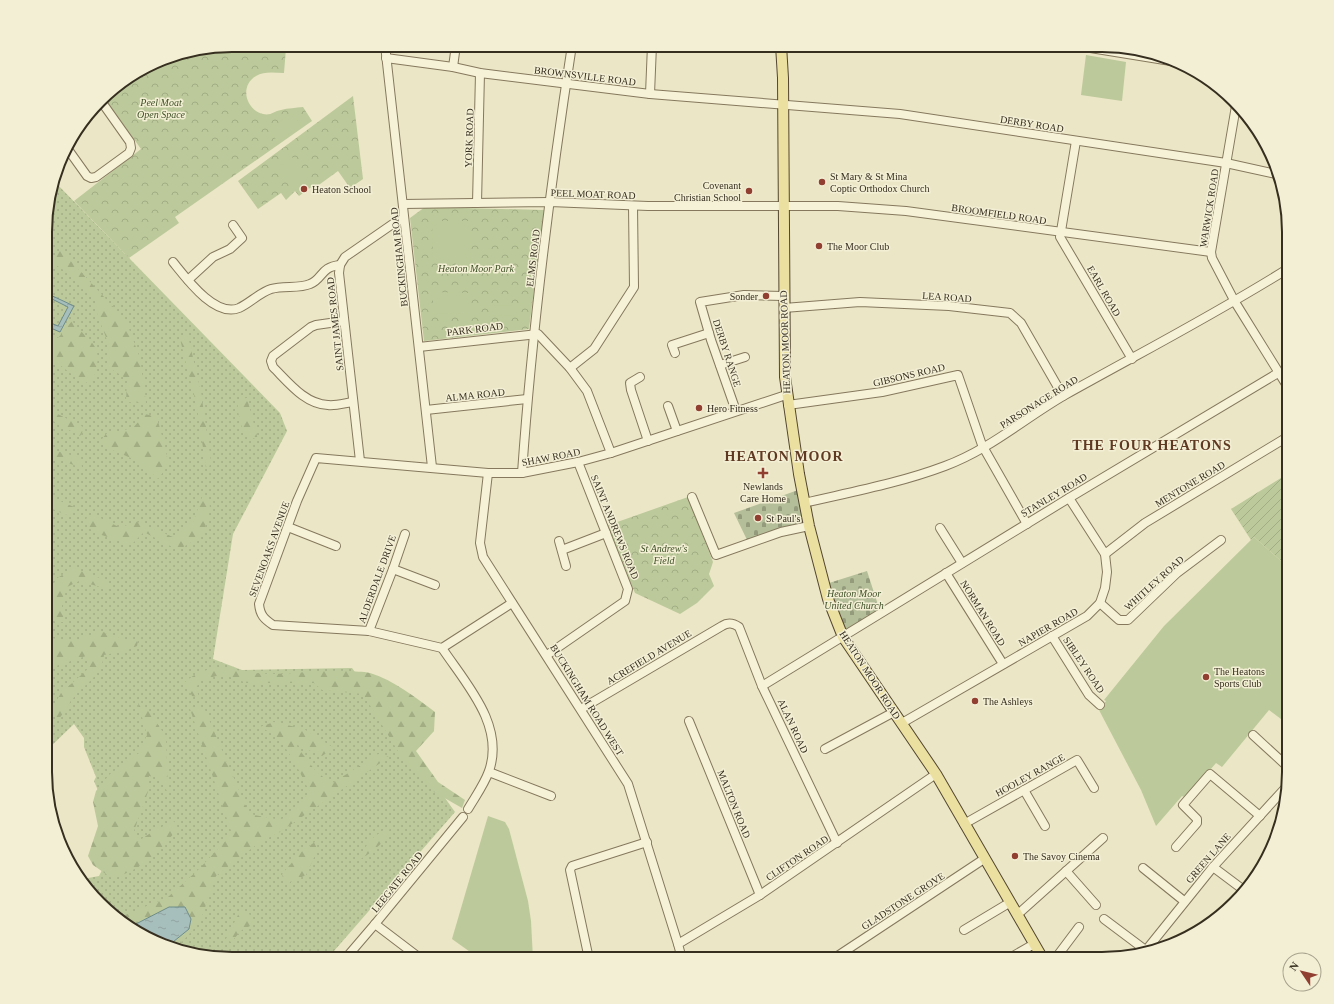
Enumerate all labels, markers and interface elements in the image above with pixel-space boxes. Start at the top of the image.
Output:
street label: BROWNSVILLE ROAD [533,64,637,88]
park label: Peel Moat Open Space [137,97,186,120]
street label: YORK ROAD [462,108,476,168]
street label: DERBY ROAD [999,114,1065,134]
street label: WARWICK ROAD [1197,168,1221,248]
place label: St Mary & St Mina Coptic Orthodox Church [830,171,929,194]
marker: St Mary & St Mina Coptic Orthodox Church [817,177,827,187]
place label: Covenant Christian School [674,180,741,203]
marker: Heaton School [299,184,309,194]
place label: Heaton School [312,184,371,195]
marker: Covenant Christian School [744,186,754,196]
street label: PEEL MOAT ROAD [550,187,636,201]
street label: BROOMFIELD ROAD [951,202,1047,226]
street label: BUCKINGHAM ROAD [388,207,410,307]
street label: ELMS ROAD [524,229,542,287]
marker: The Moor Club [814,241,824,251]
place label: The Moor Club [827,241,889,252]
park label: Heaton Moor Park [437,263,515,274]
street label: EARL ROAD [1085,264,1123,318]
street label: SAINT JAMES ROAD [325,277,345,371]
street label: HEATON MOOR ROAD [778,290,792,394]
street label: LEA ROAD [922,290,972,304]
place label: Sonder [730,291,759,302]
marker: Sonder [761,291,771,301]
street label: DERBY RANGE [711,318,743,388]
street label: PARK ROAD [446,320,504,338]
street label: GIBSONS ROAD [872,361,946,389]
street label: PARSONAGE ROAD [998,374,1080,430]
street label: ALMA ROAD [445,386,505,404]
marker: Hero Fitness [694,403,704,413]
place label: Hero Fitness [707,403,758,414]
district label: THE FOUR HEATONS [1072,438,1232,453]
street label: SHAW ROAD [521,446,581,468]
district label: HEATON MOOR [725,449,844,464]
street label: MENTONE ROAD [1153,459,1227,509]
marker: Newlands Care Home [757,467,769,479]
street label: STANLEY ROAD [1019,471,1089,519]
street label: SAINT ANDREWS ROAD [589,473,641,581]
place label: Newlands Care Home [740,481,786,504]
street label: SEVENOAKS AVENUE [247,500,291,598]
marker: St Paul's [753,513,763,523]
place label: St Paul's [766,513,800,524]
street label: ALDERDALE DRIVE [356,533,398,625]
park label: St Andrew's Field [641,543,688,566]
street label: WHITLEY ROAD [1122,553,1186,613]
street label: NORMAN ROAD [958,578,1008,648]
park label: Heaton Moor United Church [824,588,884,611]
street label: NAPIER ROAD [1016,605,1080,649]
street label: ACREFIELD AVENUE [605,627,693,687]
street label: HEATON MOOR ROAD [837,629,903,721]
street label: SIBLEY ROAD [1061,635,1107,695]
street label: BUCKINGHAM ROAD WEST [548,642,626,758]
place label: The Heatons Sports Club [1214,666,1265,689]
marker: The Heatons Sports Club [1201,672,1211,682]
marker: The Ashleys [970,696,980,706]
place label: The Ashleys [983,696,1033,707]
street label: ALAN ROAD [776,697,810,755]
street label: HOOLEY RANGE [993,751,1067,799]
street label: MALTON ROAD [715,768,753,840]
street label: GREEN LANE [1183,831,1233,885]
street label: CLIFTON ROAD [764,833,830,883]
street label: LEEGATE ROAD [369,850,425,914]
marker: The Savoy Cinema [1010,851,1020,861]
place label: The Savoy Cinema [1023,851,1100,862]
street label: GLADSTONE GROVE [859,870,947,932]
north arrow [1282,952,1322,992]
text: N [1287,960,1301,973]

